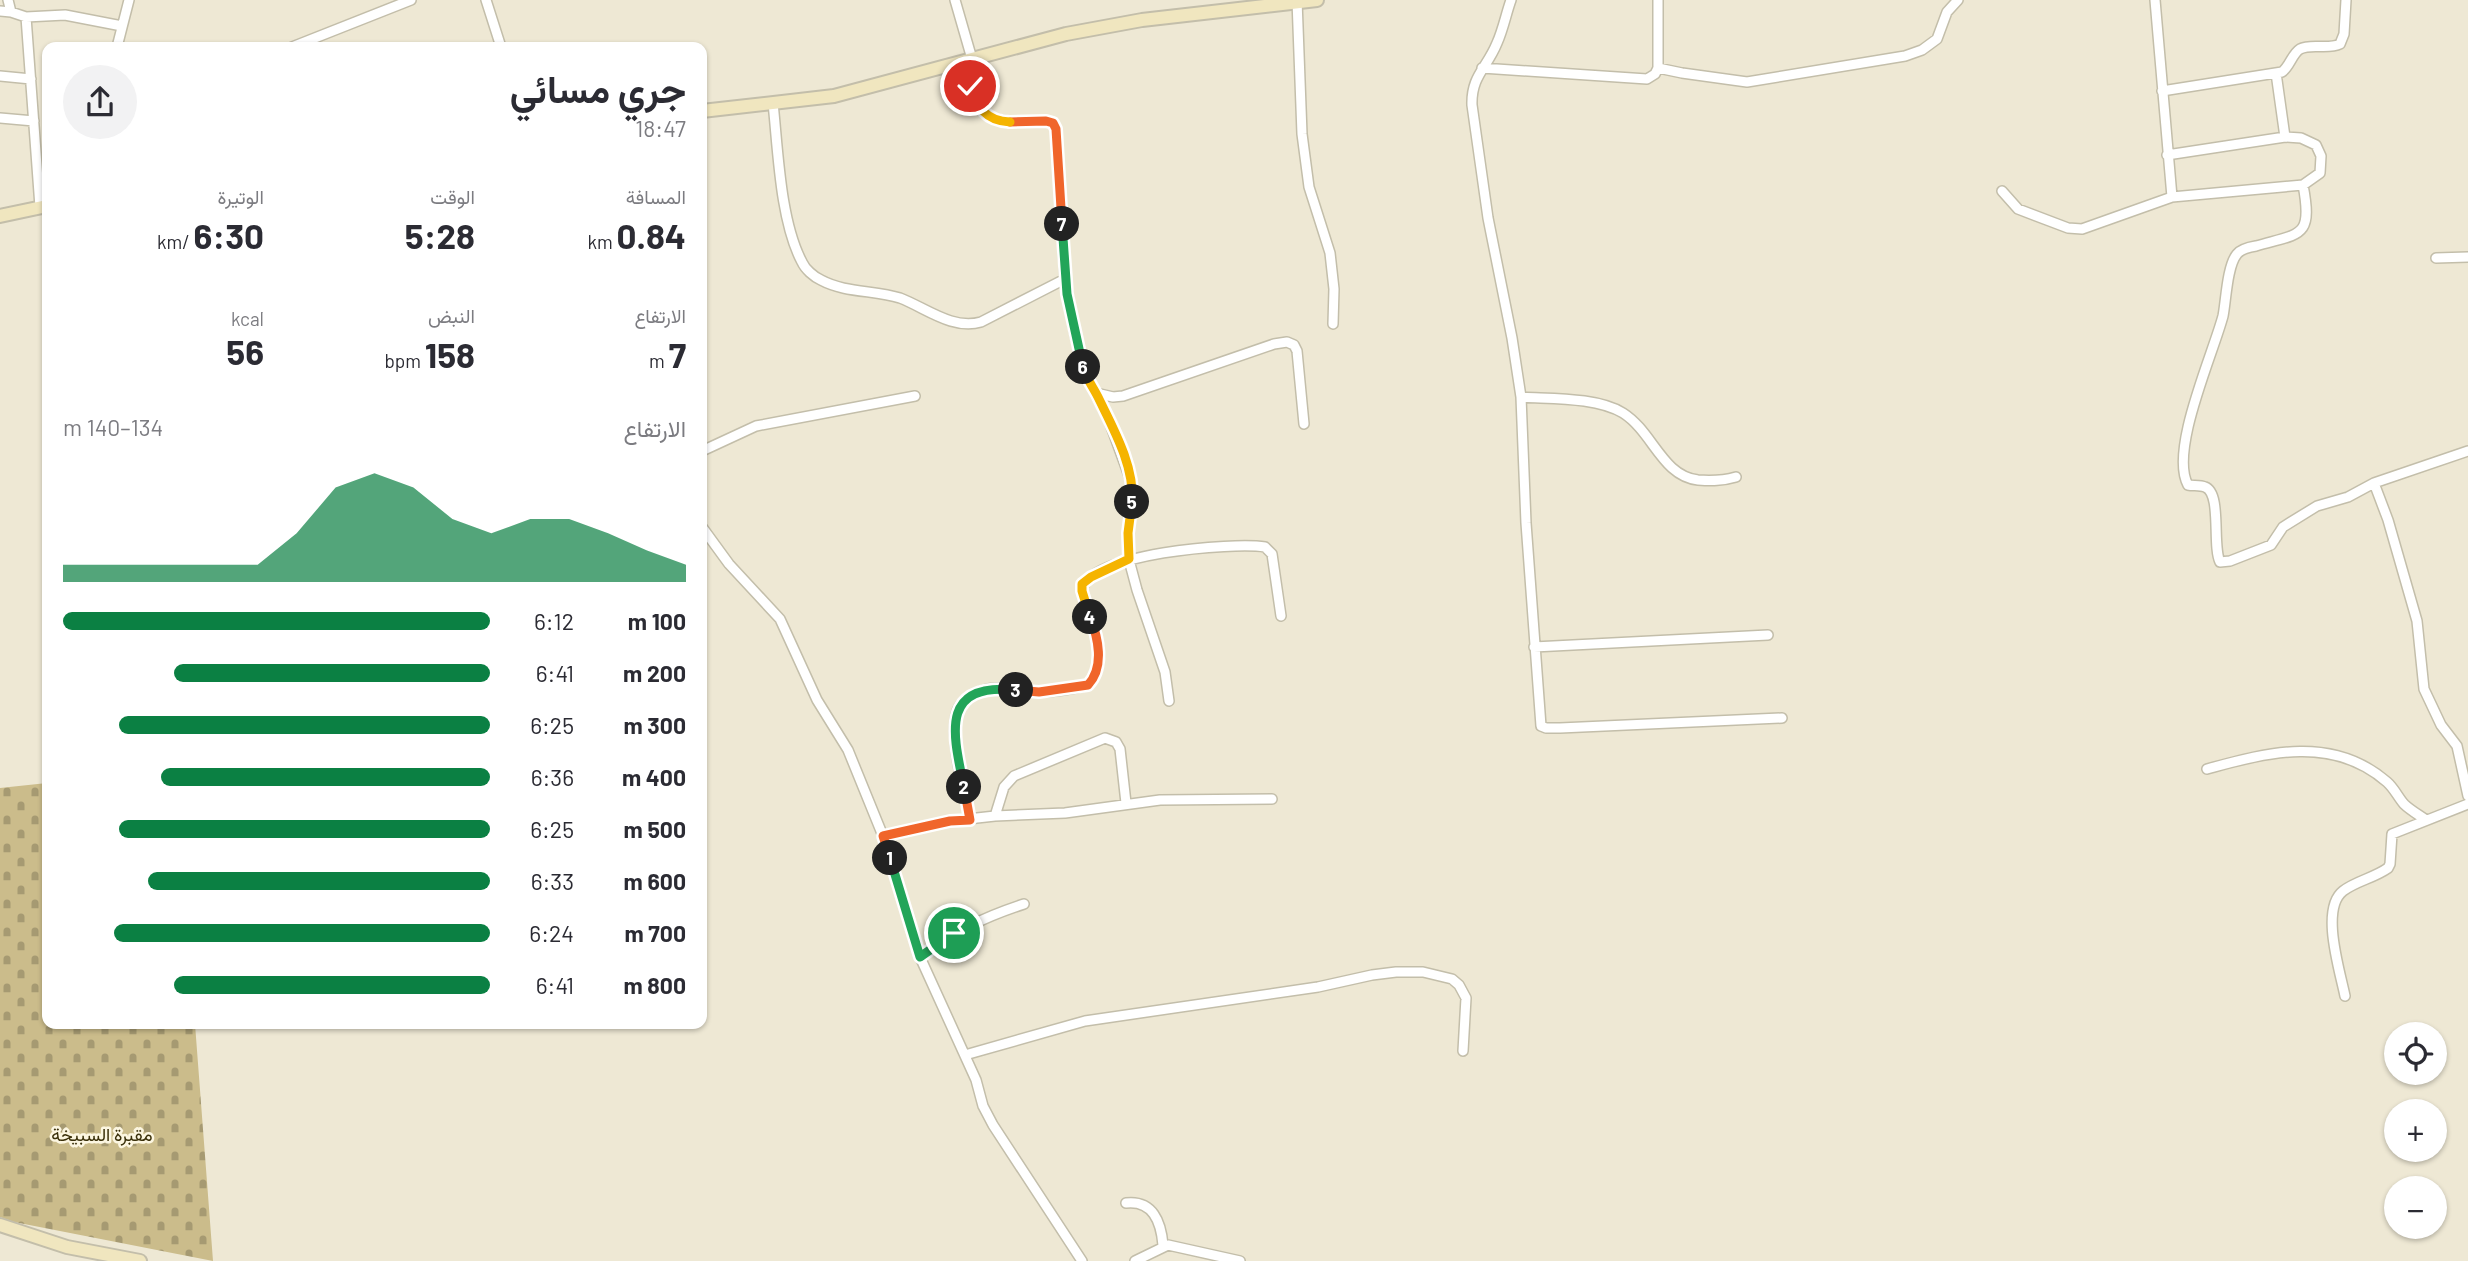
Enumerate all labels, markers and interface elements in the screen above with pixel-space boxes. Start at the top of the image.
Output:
pin [940,56,1000,116]
button: share [63,65,137,139]
text: جري مسائي [510,65,686,111]
icon: check [951,67,989,105]
text: 18:47 [635,114,686,142]
text: الوتيرة [218,185,264,208]
text: الوقت [430,185,475,208]
text: المسافة [626,185,686,208]
pin: 7 [1044,206,1080,242]
text: 7 [1057,212,1066,235]
text: 6:30 [194,214,264,256]
text: 5:28 [405,214,475,256]
text: 0.84 [616,214,686,256]
text: /km [157,230,194,253]
text: km [587,230,616,253]
text: النبض [428,304,475,327]
text: الارتفاع [634,304,686,327]
text: kcal [231,307,264,330]
text: 56 [226,330,264,372]
text: 158 [425,333,475,375]
text: 7 [669,333,686,375]
text: bpm [384,349,425,372]
text: m [649,349,669,372]
pin: 6 [1066,350,1100,384]
text: 6 [1077,355,1088,378]
text: 134–140 m [63,413,163,441]
text: الارتفاع [624,414,686,442]
pin: 5 [1114,484,1150,520]
text: 5 [1126,490,1137,513]
pin: 4 [1072,600,1108,634]
text: 4 [1084,605,1095,628]
text: 6:12 [534,607,574,635]
text: 100 m [628,607,686,635]
text: 6:41 [536,659,574,687]
text: 200 m [623,659,686,687]
pin: 3 [998,672,1034,708]
text: 3 [1010,678,1021,701]
text: 6:25 [530,711,574,739]
text: 300 m [624,711,686,739]
text: 6:36 [531,763,574,791]
text: 400 m [622,763,686,791]
pin: 2 [946,770,982,804]
text: 2 [958,775,969,798]
text: 6:25 [530,815,574,843]
text: 500 m [624,815,686,843]
pin: 1 [872,840,908,876]
text: 1 [886,846,893,869]
text: 6:33 [531,867,574,895]
text: 600 m [624,867,686,895]
pin [924,903,984,963]
icon: arrive [935,914,973,952]
text: 6:24 [529,919,574,947]
text: 700 m [625,919,686,947]
text: 6:41 [536,971,574,999]
text: 800 m [624,971,686,999]
map controls [2384,1022,2447,1239]
button: locate [2384,1022,2447,1085]
button: + [2384,1099,2447,1162]
park label: مقبرة السبيخة [51,1123,153,1146]
button: − [2384,1176,2447,1239]

